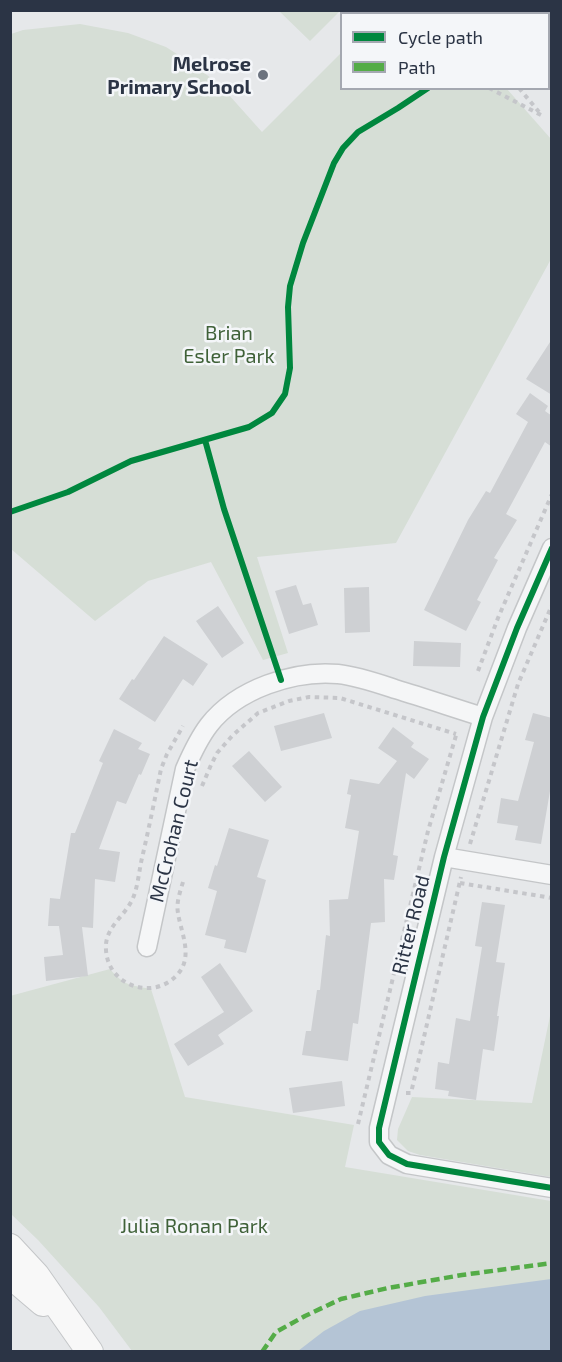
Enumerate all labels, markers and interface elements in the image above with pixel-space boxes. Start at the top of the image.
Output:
legend [340,12,550,90]
text: Cycle path [398,26,483,48]
place label: Melrose Primary School [107,52,251,99]
text: Path [398,56,436,78]
marker: Melrose Primary School [256,68,270,82]
park label: Brian Esler Park [183,321,275,368]
street label: McCrohan Court [145,757,203,905]
street label: Ritter Road [387,873,435,977]
park label: Julia Ronan Park [120,1214,268,1238]

